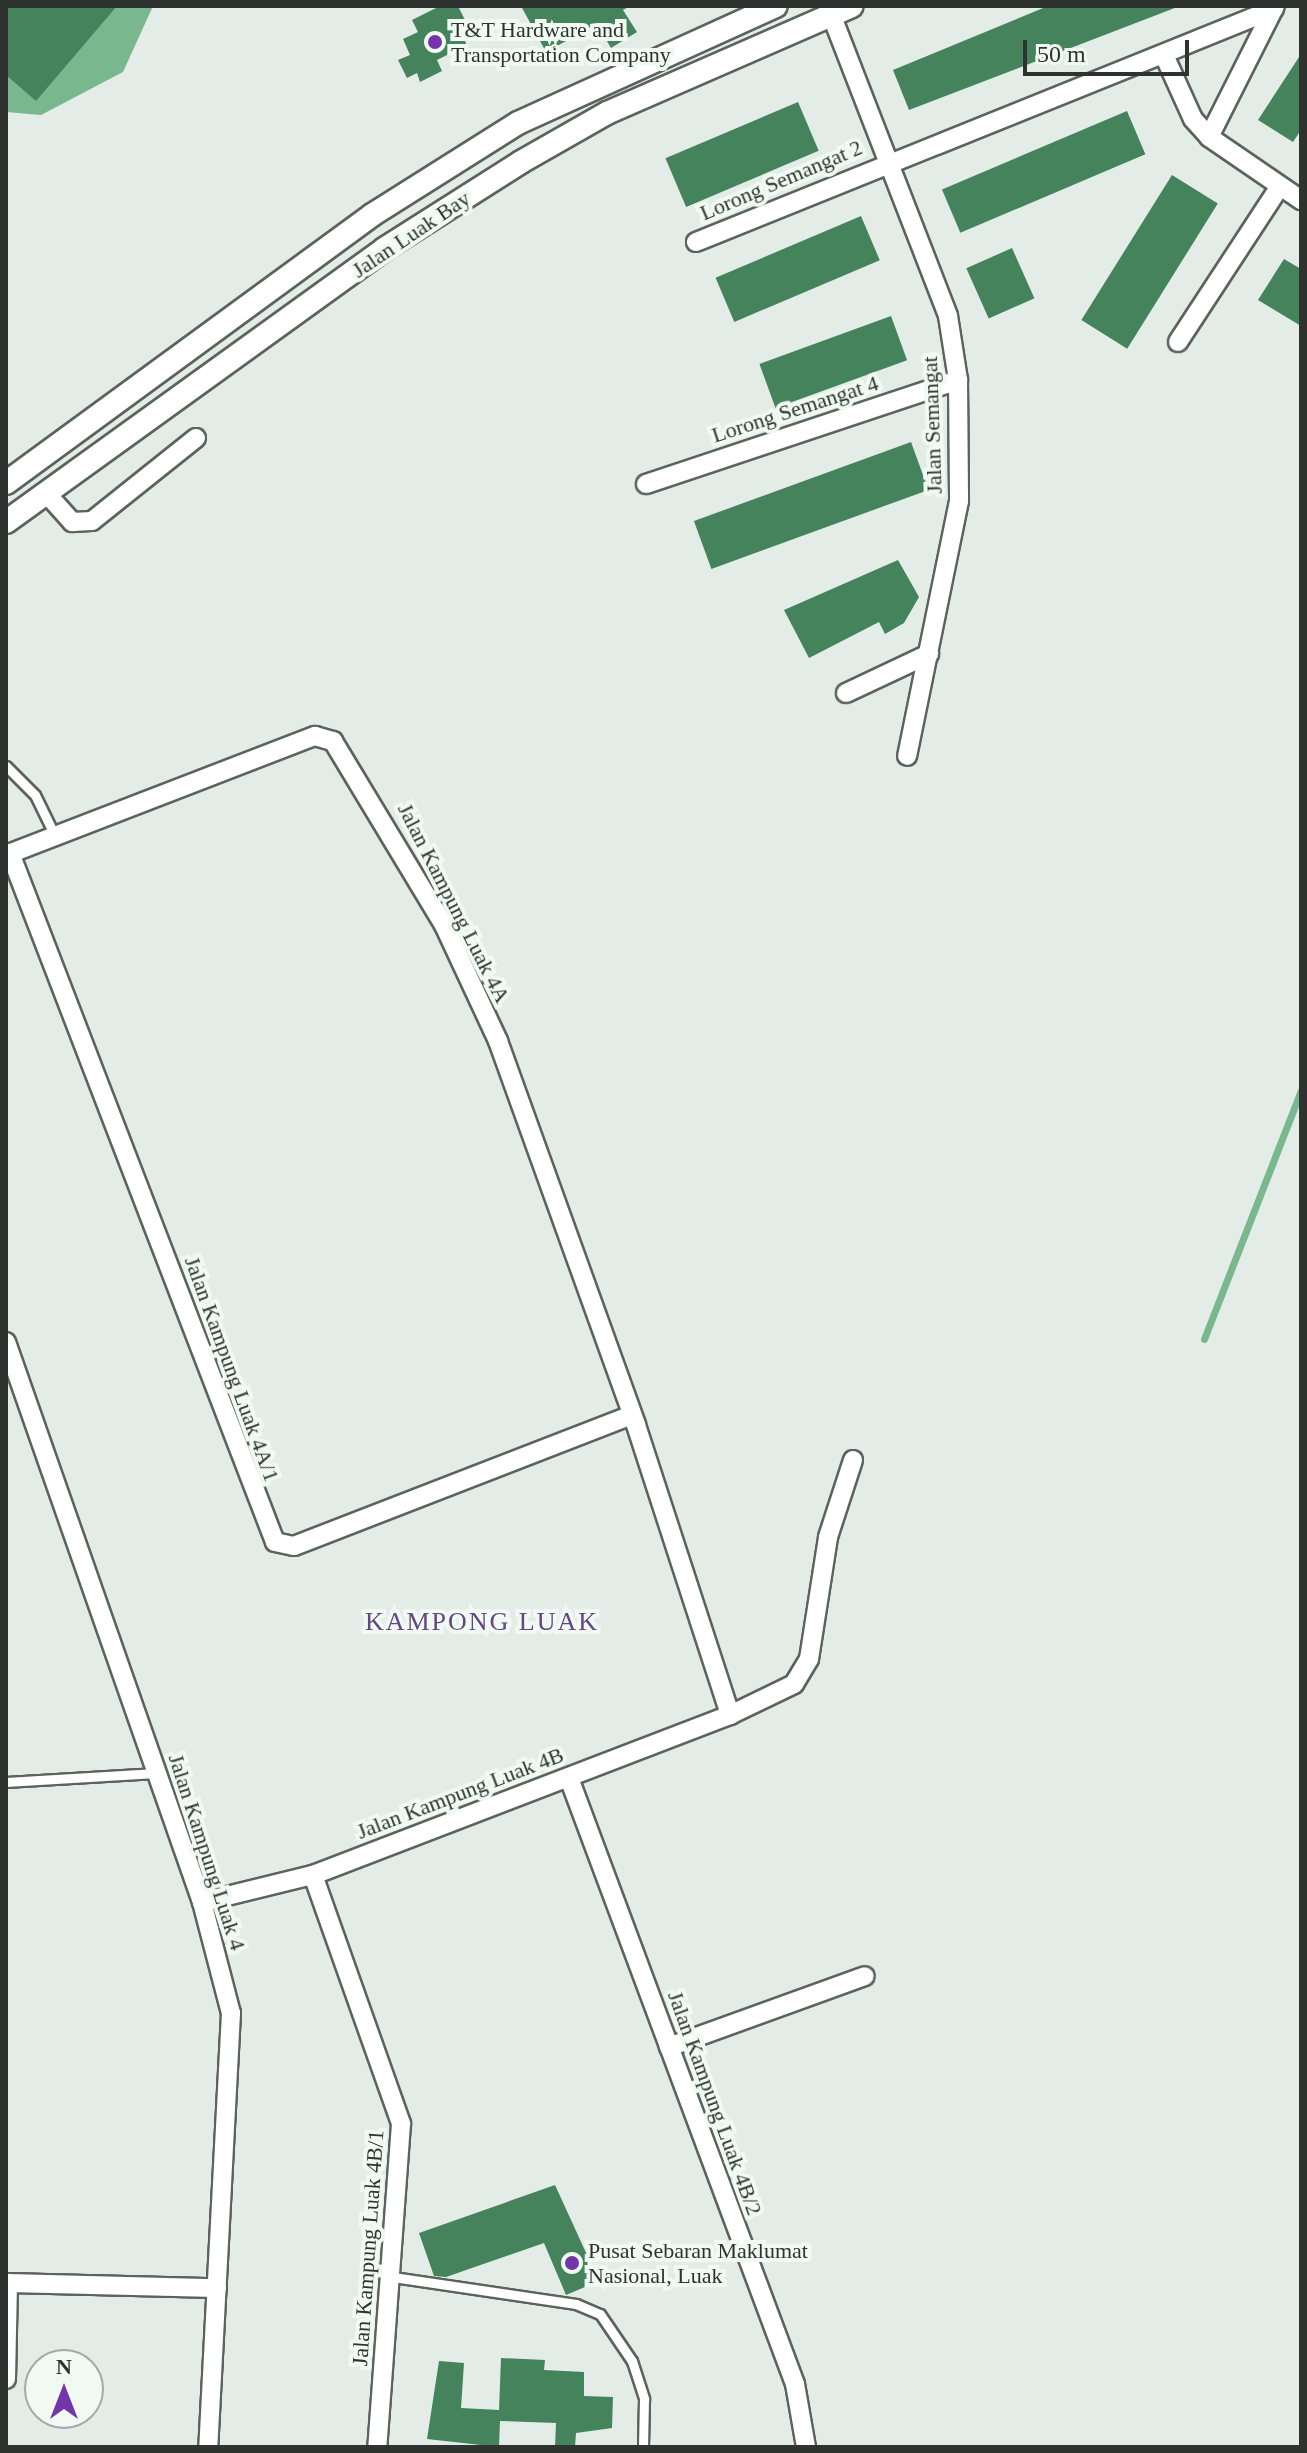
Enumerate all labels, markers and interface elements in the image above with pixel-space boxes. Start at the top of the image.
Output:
place label: T&T Hardware and Transportation Company [451,16,671,68]
scale bar [1027,24,1193,74]
marker: T&T Hardware and Transportation Company [426,33,444,51]
text: 50 m [1037,41,1086,67]
street label: Lorong Semangat 2 [696,134,866,226]
street label: Jalan Luak Bay [347,185,475,283]
street label: Jalan Semangat [916,356,948,494]
street label: Lorong Semangat 4 [708,370,882,448]
street label: Jalan Kampung Luak 4A [392,799,516,1007]
street label: Jalan Kampung Luak 4A/1 [179,1253,285,1485]
district label: KAMPONG LUAK [365,1606,599,1638]
street label: Jalan Kampung Luak 4B [353,1741,567,1845]
street label: Jalan Kampung Luak 4 [163,1751,251,1953]
street label: Jalan Kampung Luak 4B/2 [662,1987,768,2219]
street label: Jalan Kampung Luak 4B/1 [347,2129,389,2367]
place label: Pusat Sebaran Maklumat Nasional, Luak [588,2237,808,2288]
marker: Pusat Sebaran Maklumat Nasional, Luak [563,2254,581,2272]
north arrow [24,2349,104,2429]
text: N [56,2354,72,2379]

